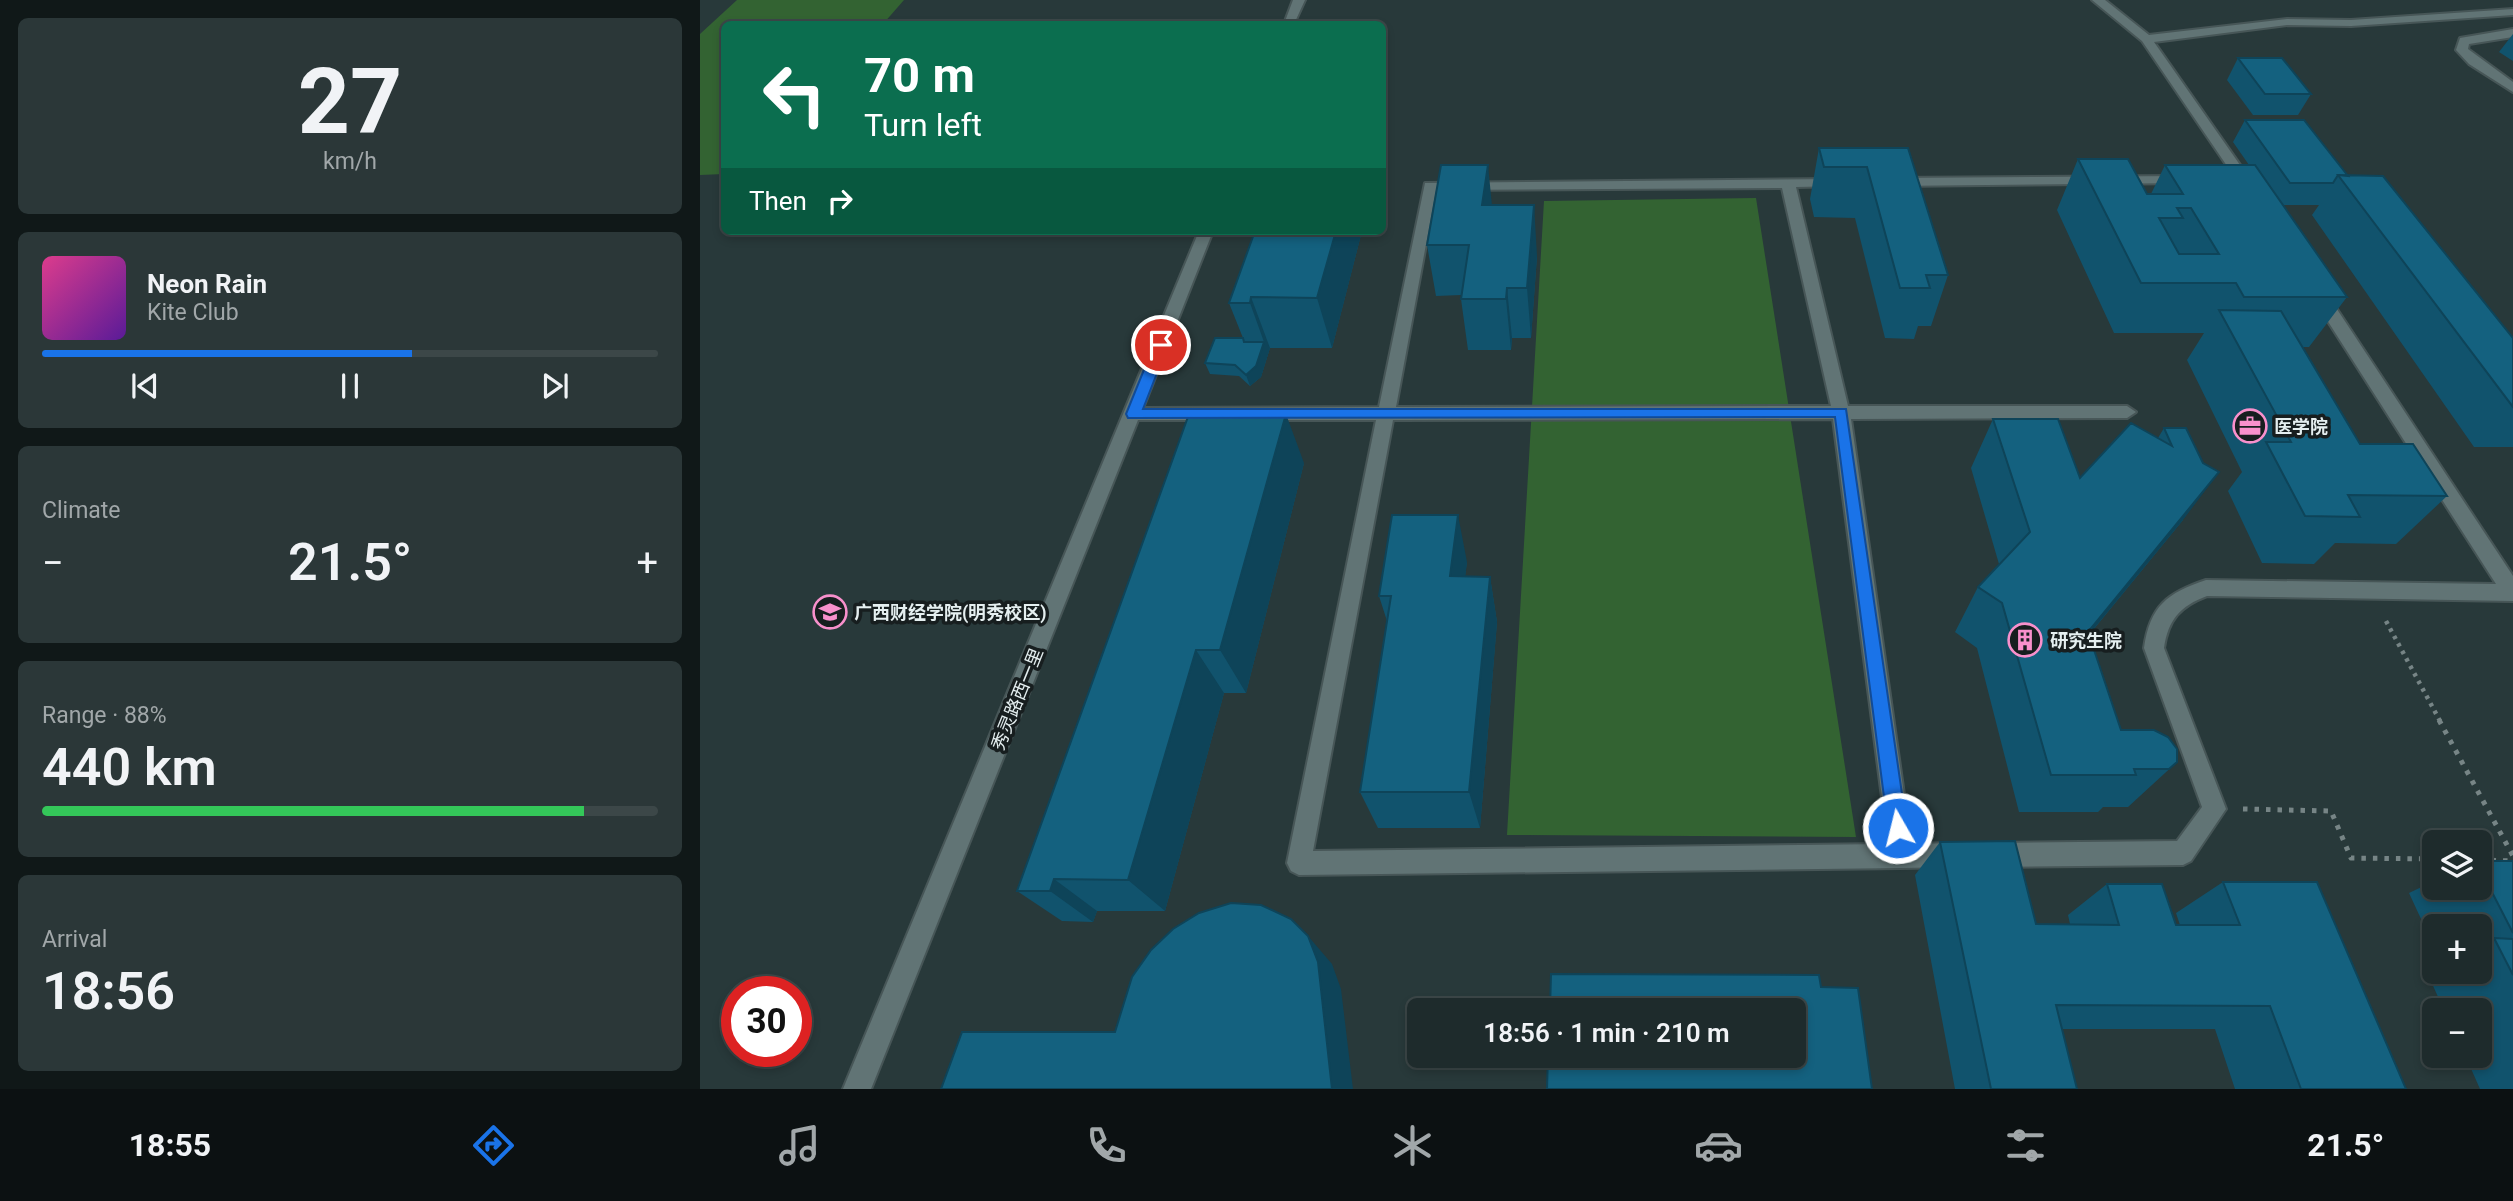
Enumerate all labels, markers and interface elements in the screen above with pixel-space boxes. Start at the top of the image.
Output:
text: 70 m [864,47,975,104]
text: 27 [298,49,402,155]
icon: left [749,49,840,140]
text: Turn left [864,106,982,144]
text: km/h [323,148,377,175]
icon: right [821,182,859,220]
text: Then [749,186,807,216]
text: Neon Rain [147,269,267,299]
text: Kite Club [147,299,239,326]
pin [1131,315,1191,375]
icon: arrive [1142,326,1180,364]
icon: previous [126,367,164,405]
icon: pause [331,367,369,405]
icon: next [536,367,574,405]
office icon: 医学院 [2231,407,2269,445]
place label: 医学院 [2274,416,2328,437]
text: Climate [42,497,121,524]
text: 21.5° [288,532,412,593]
text: − [42,541,64,585]
text: + [636,541,658,585]
school or university icon: 广西财经学院(明秀校区) [811,593,849,631]
place label: 广西财经学院(明秀校区) [854,602,1047,624]
building icon: 研究生院 [2006,621,2044,659]
place label: 研究生院 [2050,630,2122,651]
street label: 秀灵路西一里 [987,645,1047,753]
text: Range · 88% [42,702,167,729]
text: 440 km [42,737,217,798]
position arrow [1861,791,1935,865]
map controls [2422,830,2492,1068]
button: layers [2422,830,2492,900]
button: + [2422,914,2492,984]
text: Arrival [42,926,107,953]
text: 18:56 [42,961,175,1022]
speed limit sign: 30 [721,976,812,1067]
button: − [2422,998,2492,1068]
text: 18:56 · 1 min · 210 m [1483,1018,1730,1048]
icon: directions [469,1121,518,1170]
icon: music [775,1121,824,1170]
icon: phone [1082,1121,1131,1170]
icon: climate [1388,1121,1437,1170]
icon: car [1694,1121,1743,1170]
icon: filters [2001,1121,2050,1170]
text: 18:55 [129,1126,211,1164]
text: 21.5° [2307,1126,2384,1164]

